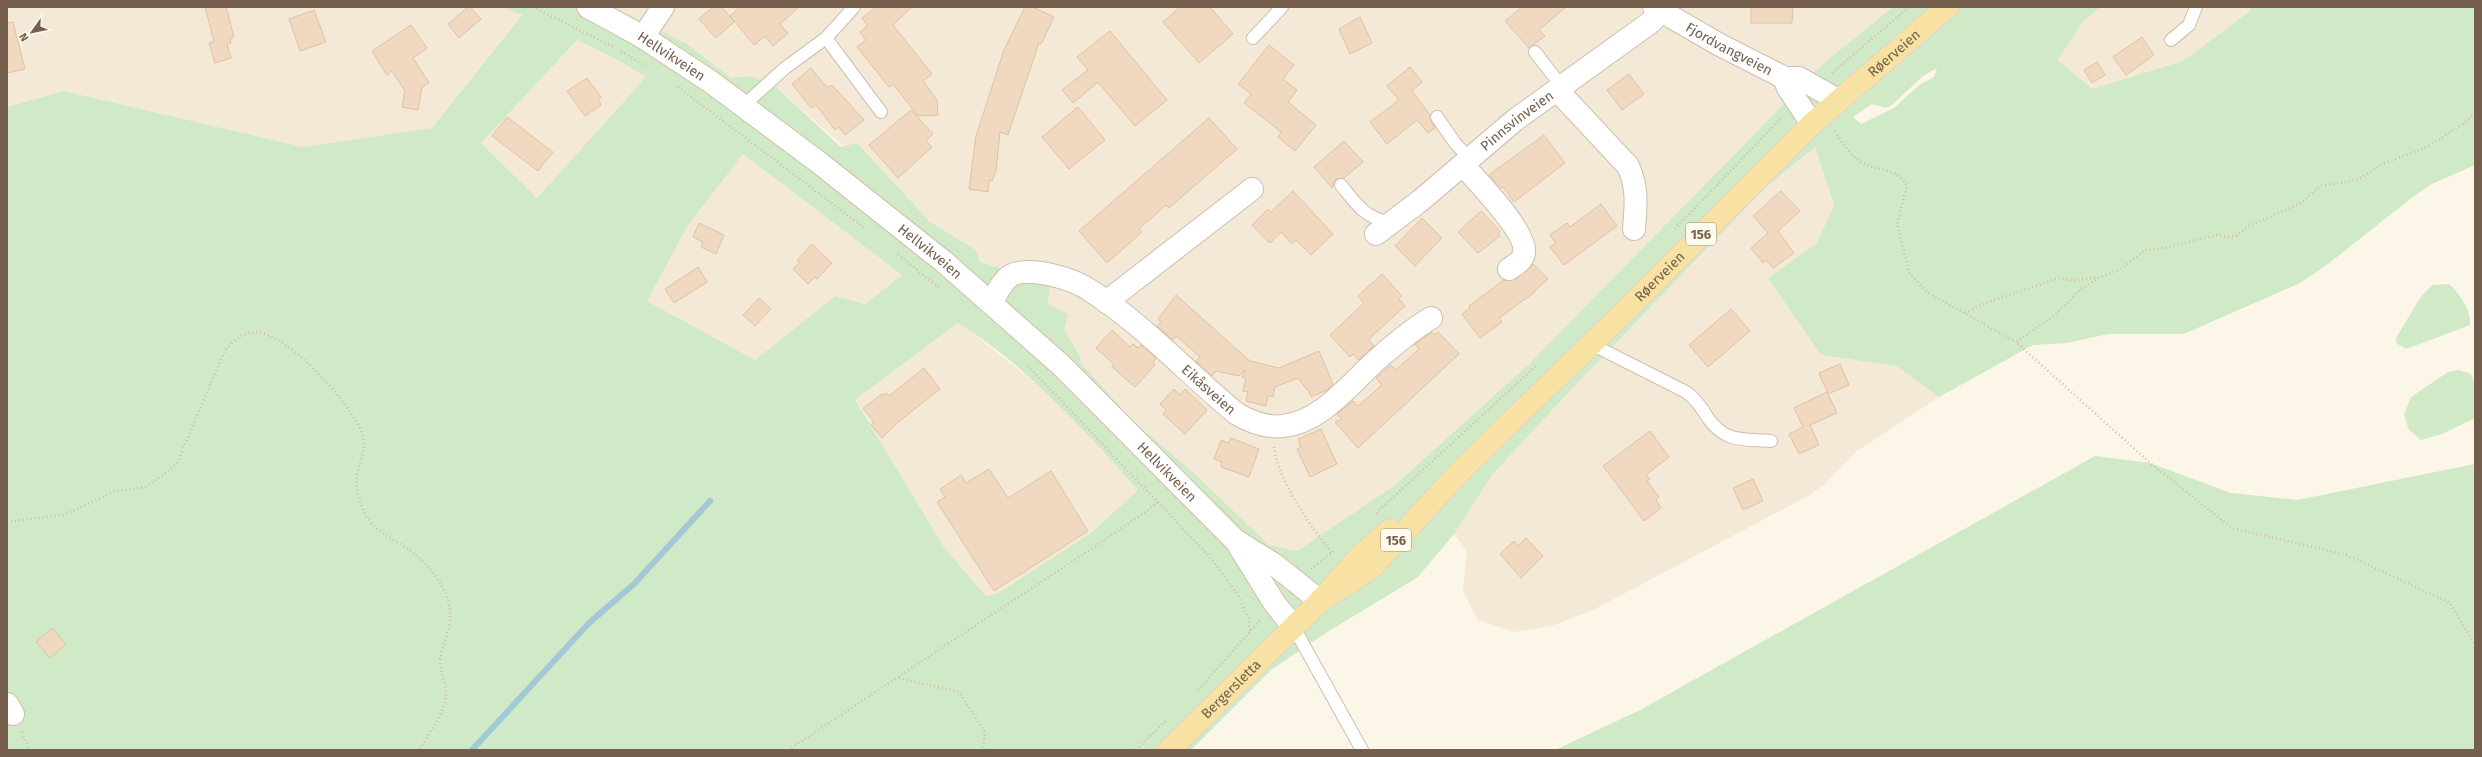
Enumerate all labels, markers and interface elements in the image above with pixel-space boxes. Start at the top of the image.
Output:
north arrow [12,12,52,52]
street label: Fjordvangveien [1682,19,1775,79]
street label: Røerveien [1865,26,1924,81]
street label: Hellvikveien [634,28,708,85]
text: N [17,31,31,44]
street label: Pinnsvinveien [1477,87,1557,155]
street label: Hellvikveien [894,221,965,283]
road number: 156 [1686,223,1716,245]
street label: Røerveien [1631,248,1688,305]
street label: Eikåsveien [1178,361,1239,418]
street label: Hellvikveien [1133,439,1200,506]
road number: 156 [1381,529,1411,551]
street label: Bergersletta [1198,656,1265,722]

